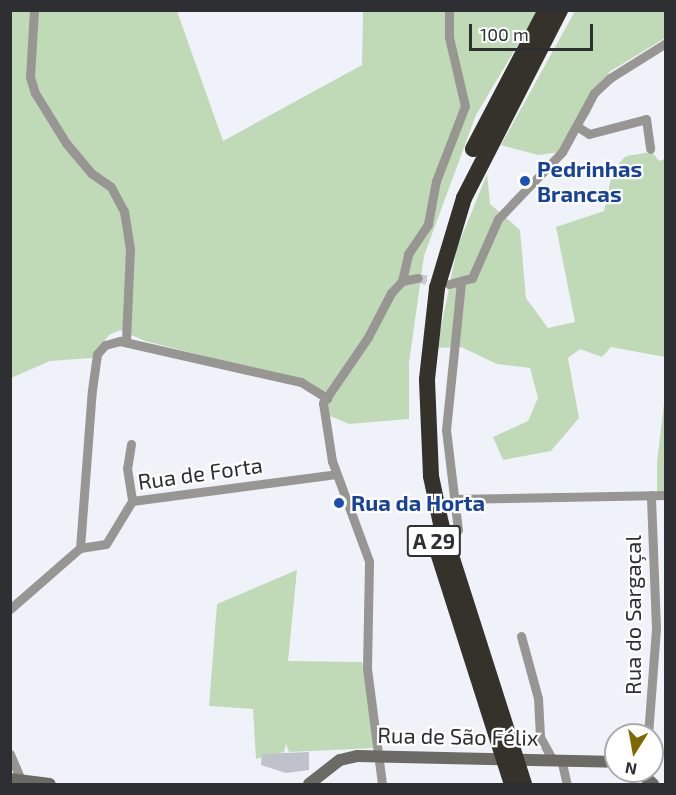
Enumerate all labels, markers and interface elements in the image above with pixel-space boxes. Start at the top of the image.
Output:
scale bar [472,12,596,50]
text: 100 m [480,23,529,45]
place label: Pedrinhas Brancas [537,155,642,206]
marker: Pedrinhas Brancas [518,174,532,188]
street label: Rua de Forta [136,451,264,495]
place label: Rua da Horta [351,490,485,516]
marker: Rua da Horta [332,496,346,510]
road number: A 29 [406,523,462,559]
street label: Rua do Sargaçal [620,535,646,695]
street label: Rua de São Félix [377,721,539,751]
north arrow [604,723,664,783]
text: N [623,759,638,780]

